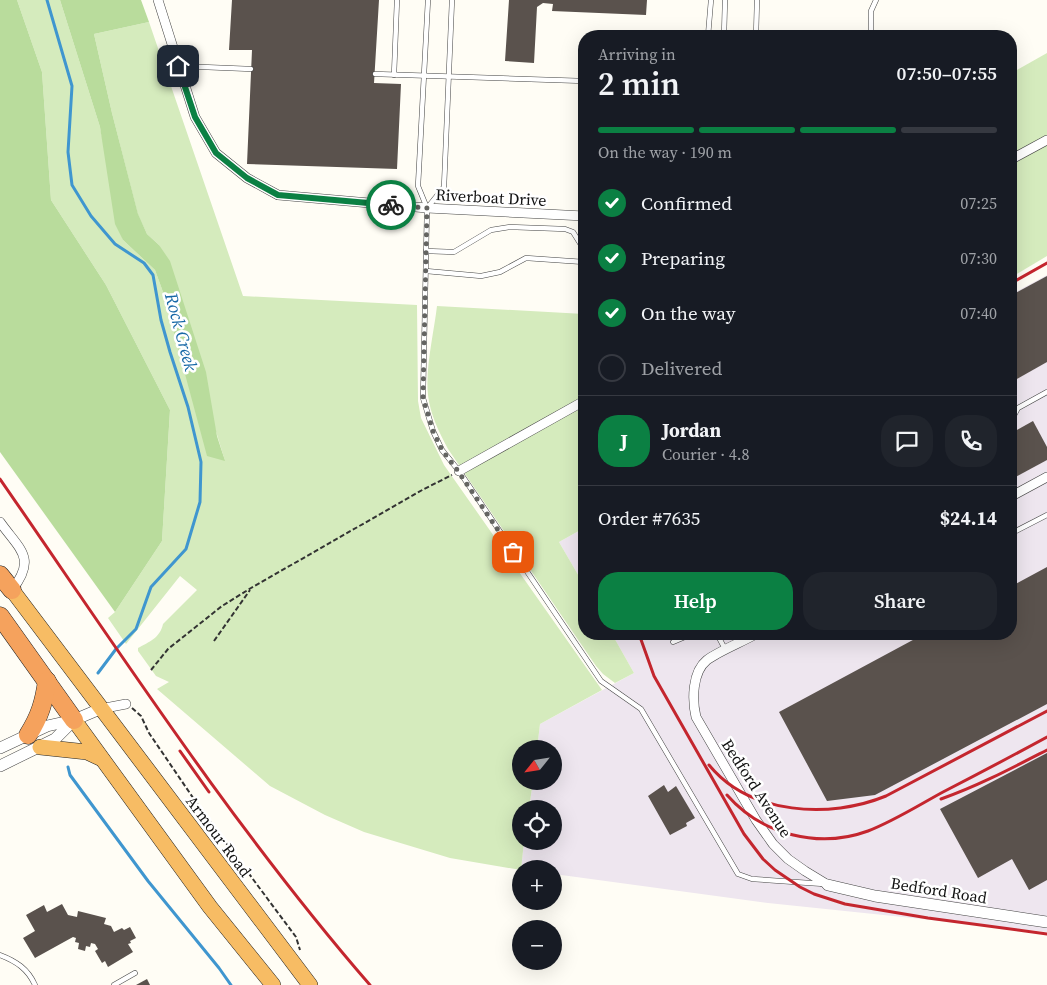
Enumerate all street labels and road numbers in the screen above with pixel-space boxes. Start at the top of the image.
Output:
street label: Riverboat Drive [435,183,547,211]
street label: Bedford Avenue [717,734,797,842]
street label: Armour Road [181,791,257,881]
street label: Bedford Road [889,872,989,908]

